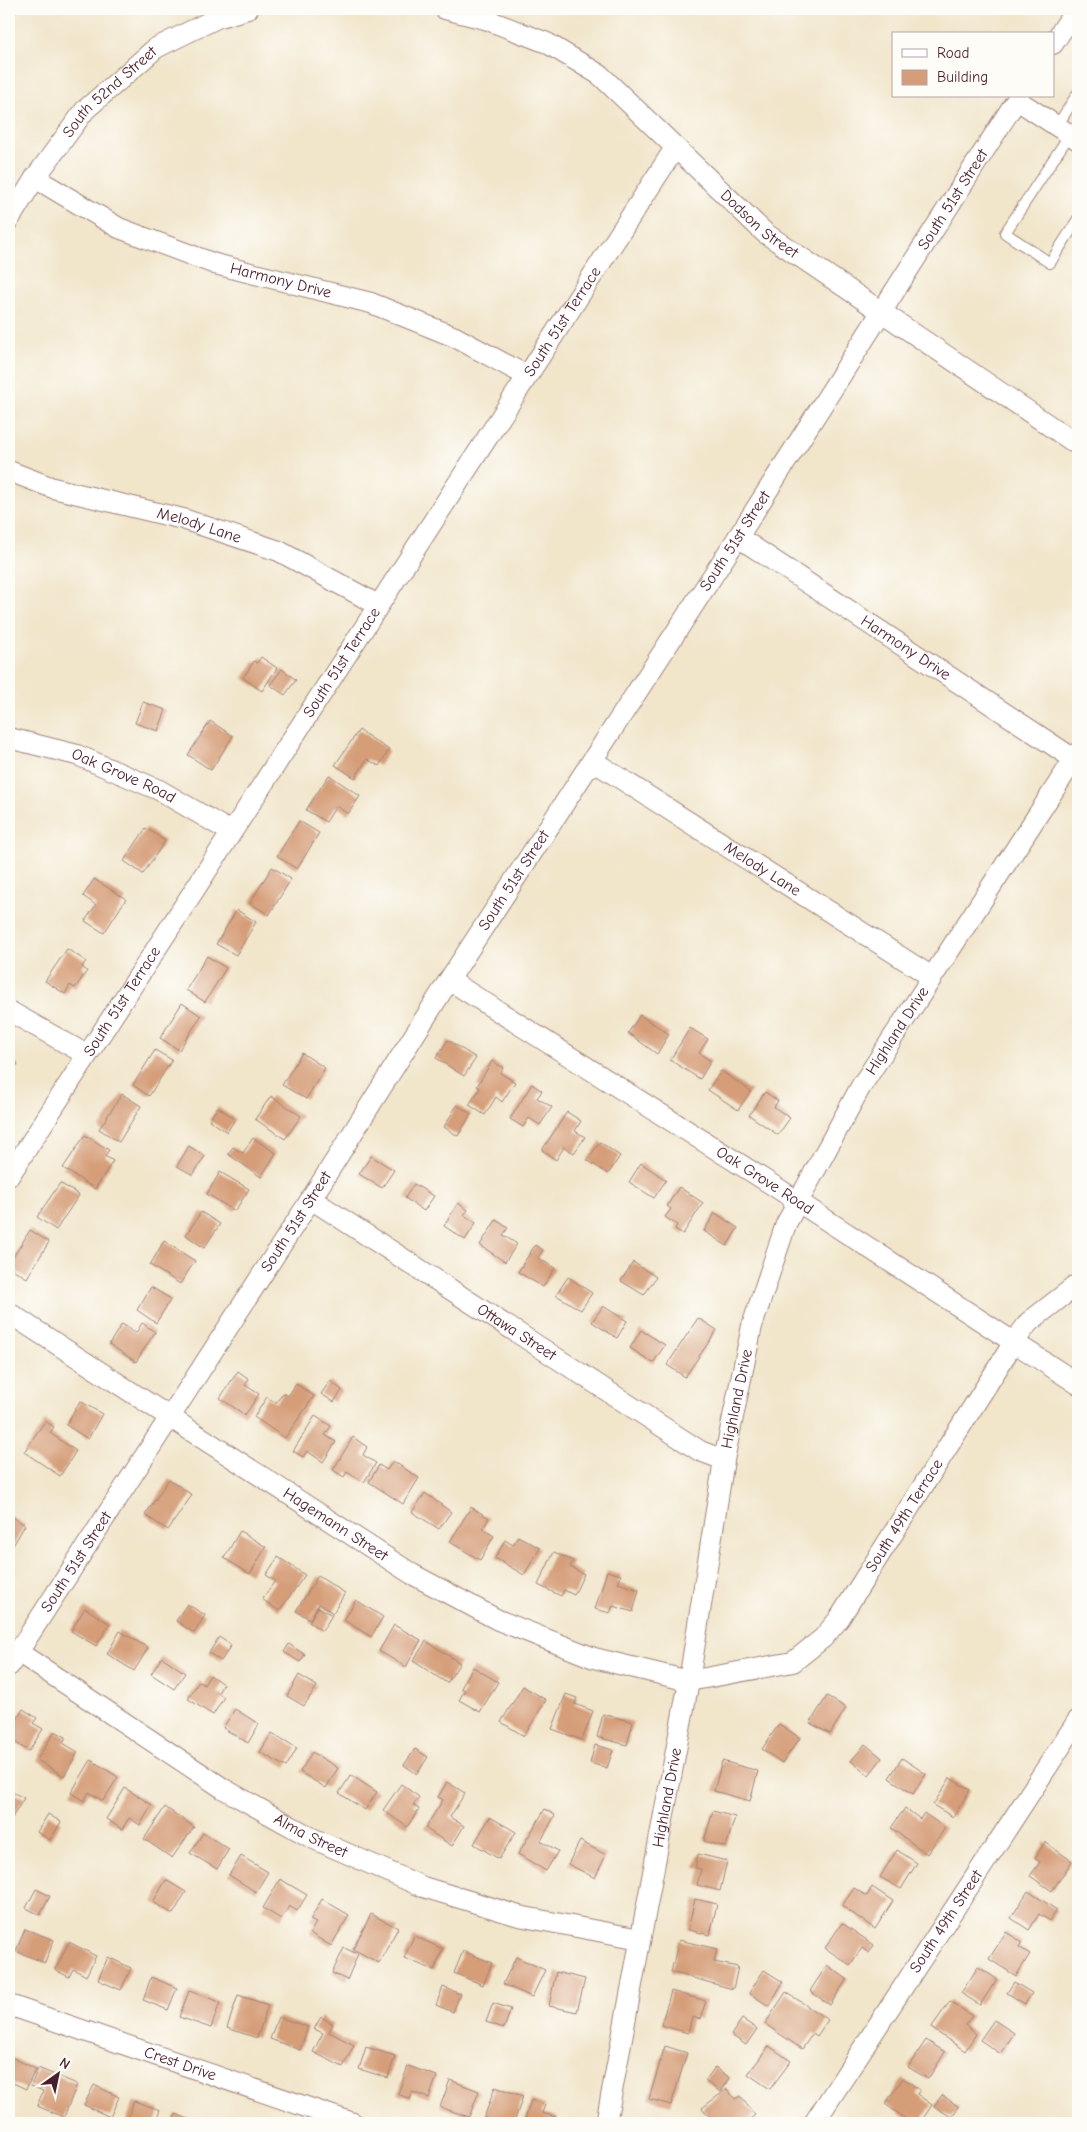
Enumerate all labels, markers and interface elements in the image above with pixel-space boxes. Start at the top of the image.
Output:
legend [892,32,1054,98]
street label: South 52nd Street [59,42,161,141]
text: Road [937,44,969,62]
text: Building [937,68,988,86]
street label: South 51st Street [914,146,992,253]
street label: Dodson Street [717,186,802,262]
street label: Harmony Drive [228,259,333,302]
street label: South 51st Terrace [520,263,605,380]
street label: South 51st Street [696,487,774,595]
street label: Melody Lane [155,504,244,547]
street label: South 51st Terrace [300,604,384,721]
street label: Harmony Drive [857,612,954,684]
street label: Oak Grove Road [69,745,179,807]
street label: South 51st Street [475,827,553,934]
street label: Melody Lane [721,838,804,900]
street label: South 51st Terrace [80,943,164,1060]
street label: Highland Drive [862,983,932,1078]
street label: Oak Grove Road [713,1143,817,1218]
street label: South 51st Street [257,1168,335,1275]
street label: Ottawa Street [474,1300,560,1365]
street label: Highland Drive [718,1347,756,1450]
street label: South 49th Terrace [862,1456,947,1575]
street label: Hagemann Street [280,1484,392,1565]
street label: South 51st Street [37,1508,116,1615]
street label: Highland Drive [649,1746,685,1849]
street label: Alma Street [271,1810,351,1862]
street label: South 49th Street [906,1866,986,1976]
street label: Crest Drive [142,2043,219,2084]
north arrow [32,2050,82,2100]
text: N [56,2054,73,2073]

